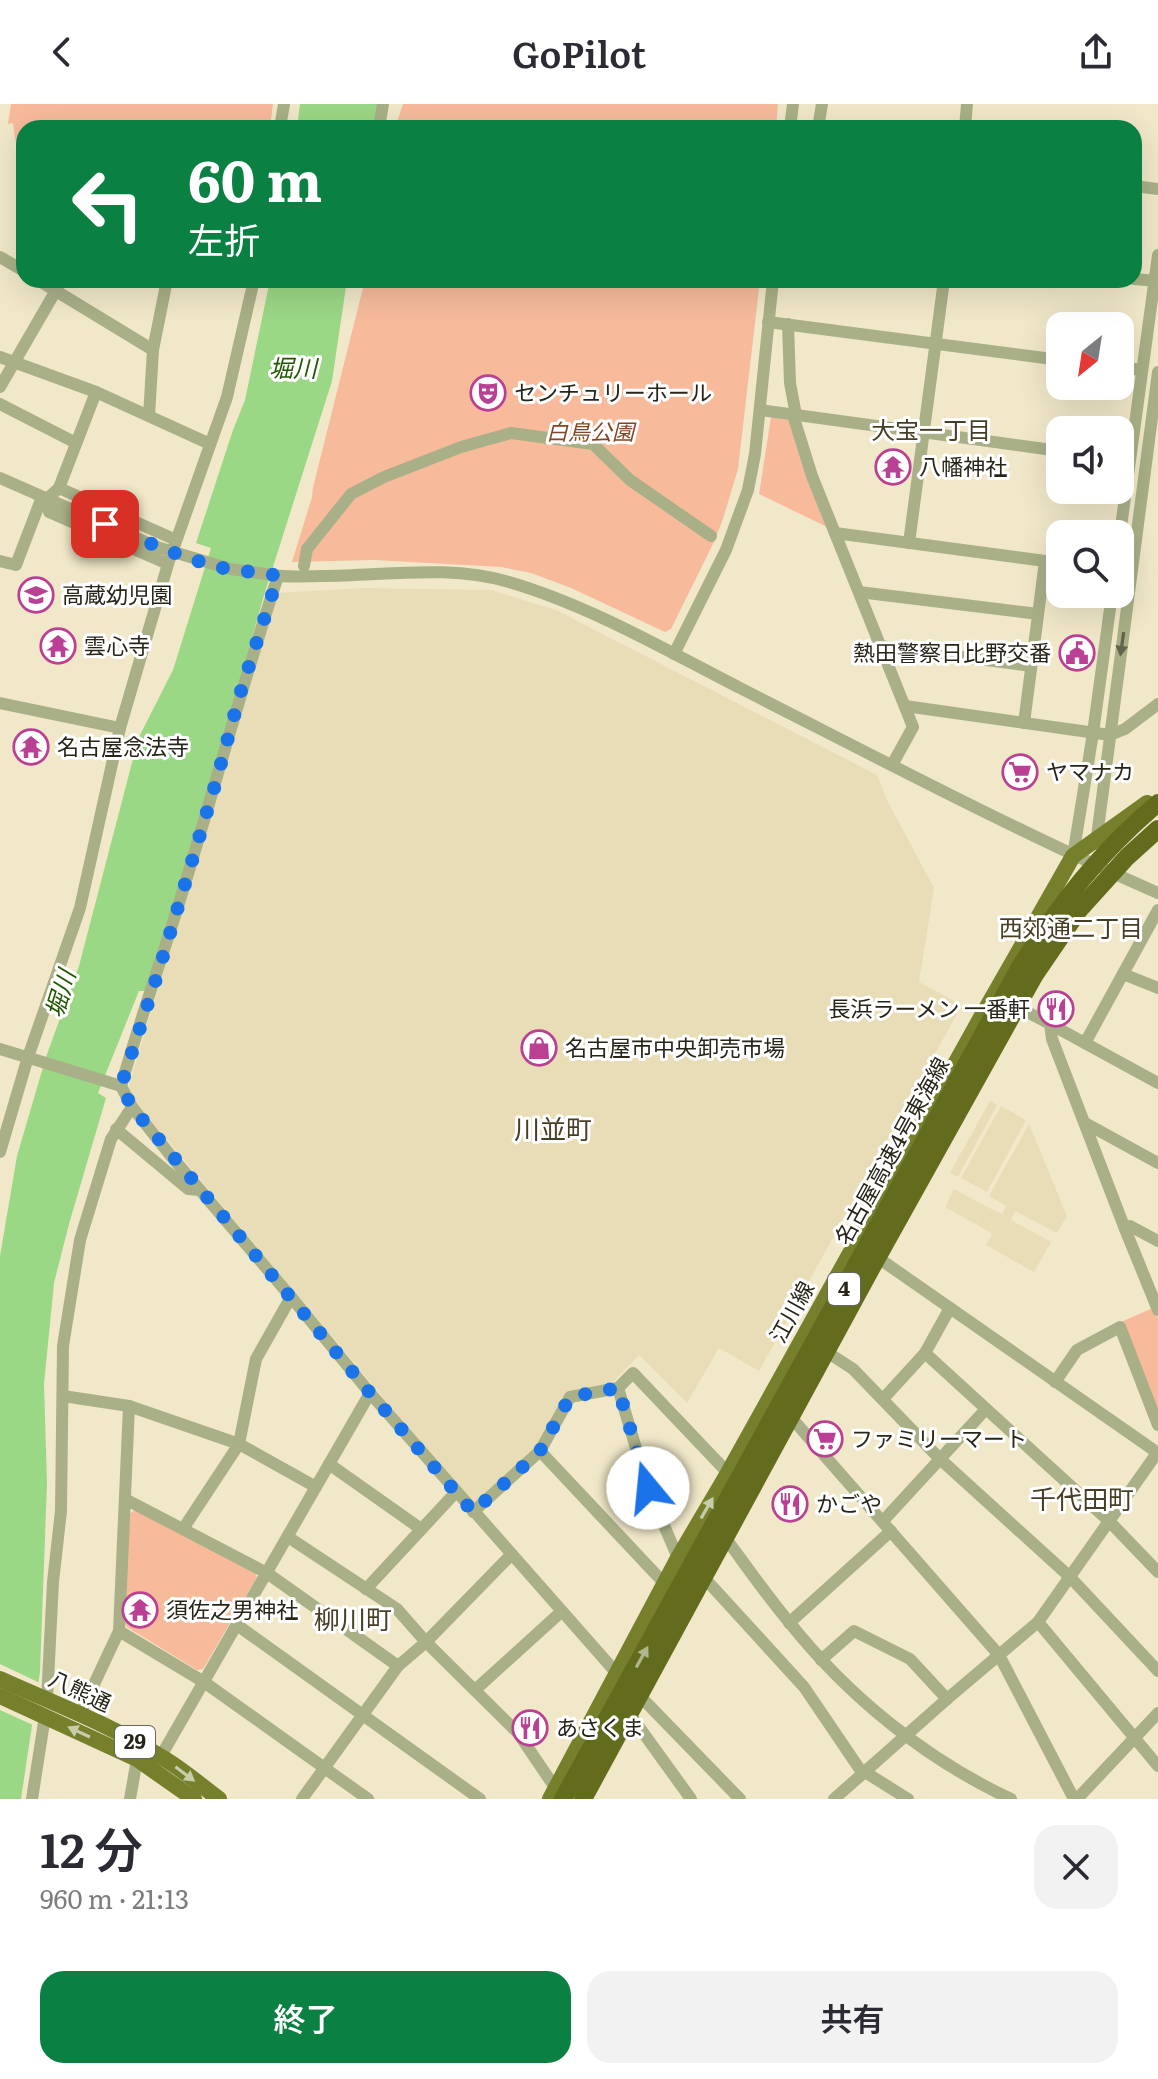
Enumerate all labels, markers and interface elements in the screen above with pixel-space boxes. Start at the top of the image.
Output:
text: GoPilot [512,26,646,79]
icon: back [40,30,84,74]
icon: share [1074,30,1118,74]
text: 60 m [188,136,322,219]
icon: left [56,152,160,256]
text: 左折 [188,212,260,265]
north arrow [1046,312,1134,400]
map controls [1046,312,1134,608]
water label: 堀川 [269,349,320,384]
theatre icon: センチュリーホール [469,374,507,412]
place label: センチュリーホール [514,375,712,408]
district label: 大宝一丁目 [871,411,991,446]
park label: 白鳥公園 [546,414,637,447]
button: sound [1046,416,1134,504]
temple icon: 八幡神社 [874,448,912,486]
place label: 八幡神社 [919,449,1007,482]
pin [71,490,139,558]
icon: arrive [83,502,127,546]
button: search [1046,520,1134,608]
school or university icon: 高蔵幼児園 [17,576,55,614]
place label: 高蔵幼児園 [62,577,172,610]
temple icon: 雲心寺 [39,627,77,665]
place label: 雲心寺 [84,628,150,661]
one-way arrow [1116,631,1129,656]
public building icon: 熱田警察日比野交番 [1058,634,1096,672]
place label: 熱田警察日比野交番 [853,635,1051,668]
temple icon: 名古屋念法寺 [12,728,50,766]
place label: 名古屋念法寺 [57,729,189,762]
supermarket icon: ヤマナカ [1001,753,1039,791]
place label: ヤマナカ [1046,754,1134,787]
district label: 西郊通二丁目 [999,909,1143,944]
water label: 堀川 [35,962,83,1021]
restaurant icon: 長浜ラーメン 一番軒 [1037,990,1075,1028]
place label: 長浜ラーメン 一番軒 [828,991,1030,1024]
shop icon: 名古屋市中央卸売市場 [520,1029,558,1067]
place label: 名古屋市中央卸売市場 [565,1030,785,1063]
street label: 名古屋高速4号東海線 [825,1050,956,1250]
district label: 川並町 [514,1108,592,1147]
road number: 4 [828,1273,860,1305]
street label: 江川線 [760,1274,821,1348]
supermarket icon: ファミリーマート [806,1420,844,1458]
place label: ファミリーマート [851,1421,1027,1454]
position arrow [606,1446,690,1530]
district label: 千代田町 [1030,1478,1134,1517]
restaurant icon: かごや [771,1485,809,1523]
place label: かごや [816,1486,882,1519]
one-way arrow [700,1497,714,1520]
temple icon: 須佐之男神社 [121,1591,159,1629]
place label: 須佐之男神社 [166,1592,298,1625]
district label: 柳川町 [314,1598,392,1637]
one-way arrow [634,1646,648,1668]
street label: 八熊通 [44,1661,118,1719]
restaurant icon: あさくま [511,1709,549,1747]
place label: あさくま [556,1710,644,1743]
one-way arrow [67,1725,91,1739]
road number: 29 [115,1726,155,1758]
one-way arrow [174,1765,195,1781]
text: 12 分 [40,1812,143,1883]
button: close [1034,1825,1118,1909]
text: 960 m · 21:13 [40,1878,189,1917]
button: 終了 [40,1971,571,2063]
button: 共有 [587,1971,1118,2063]

